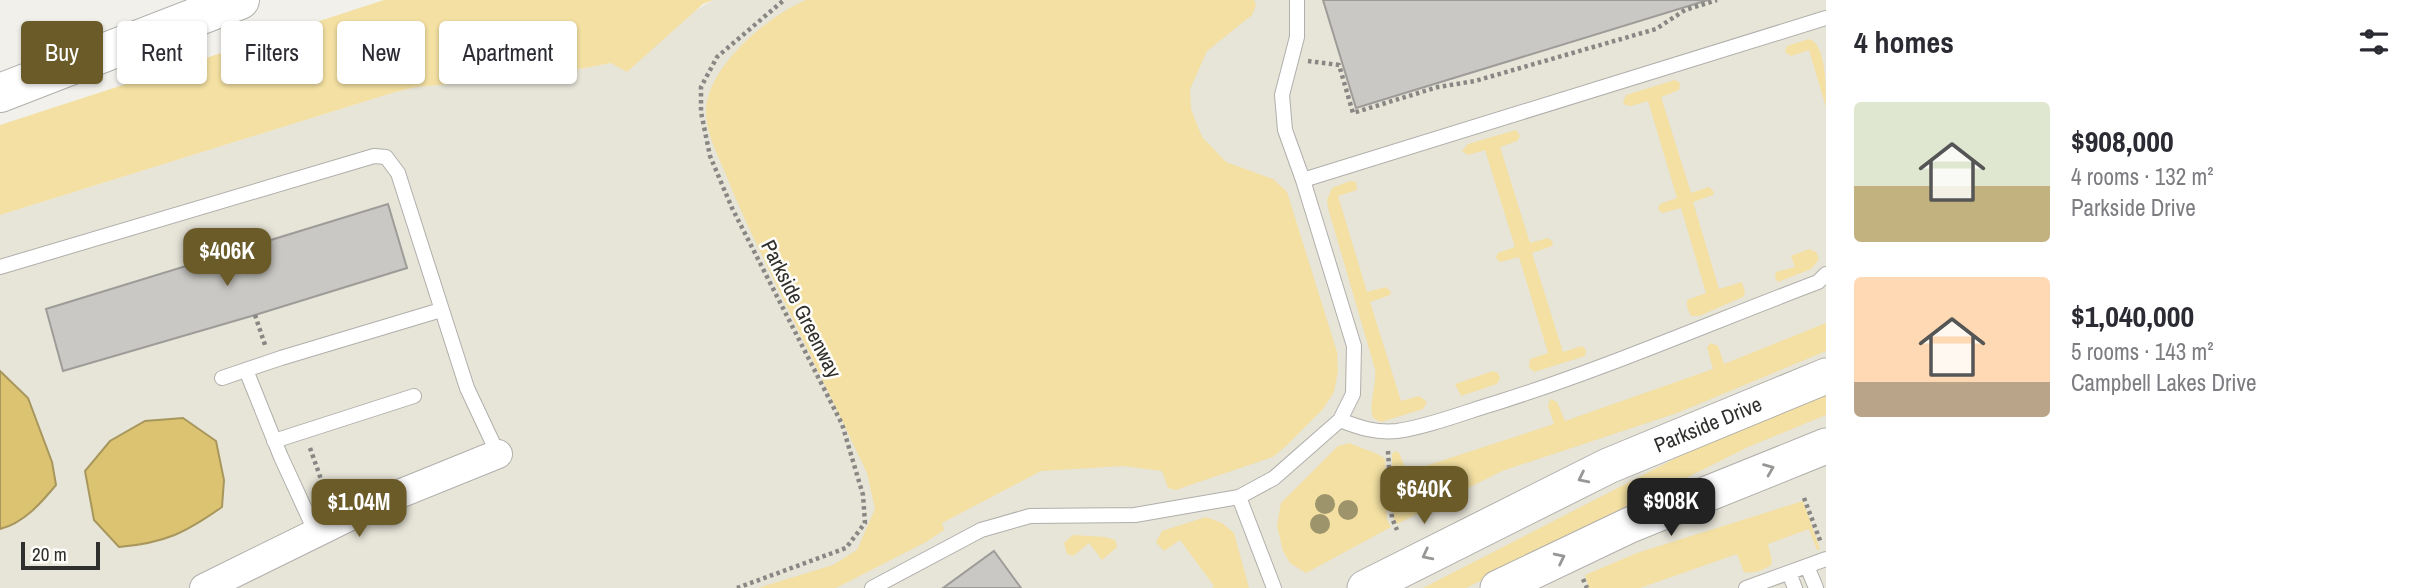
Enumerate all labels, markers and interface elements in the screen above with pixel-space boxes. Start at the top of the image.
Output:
chip: Buy [21,21,103,84]
chip: Rent [117,21,207,84]
chip: Filters [221,21,323,84]
chip: New [337,21,425,84]
chip: Apartment [439,21,577,84]
text: 4 homes [1854,22,1954,62]
icon: filters [2355,23,2393,61]
text: $908,000 [2071,121,2174,161]
icon: home [1910,130,1994,214]
text: 4 rooms · 132 m² [2071,161,2214,192]
text: Parkside Drive [2071,192,2196,223]
pin: $406K [178,229,276,288]
text: $406K [199,235,255,266]
street label: Parkside Greenway [754,235,849,383]
text: $1,040,000 [2071,296,2194,336]
icon: home [1910,305,1994,389]
text: 5 rooms · 143 m² [2071,336,2214,367]
text: Campbell Lakes Drive [2071,367,2257,398]
street label: Parkside Drive [1650,389,1766,459]
one-way arrow [1762,464,1774,478]
pin: $640K [1375,466,1473,526]
one-way arrow [1578,470,1590,484]
text: $640K [1396,473,1452,504]
pin: $908K [1622,478,1720,538]
pin: $1.04M [302,480,416,539]
text: $908K [1643,485,1699,516]
text: $1.04M [328,486,390,517]
scale bar [21,539,100,571]
text: 20 m [32,541,67,567]
one-way arrow [1422,547,1434,561]
one-way arrow [1553,553,1565,567]

